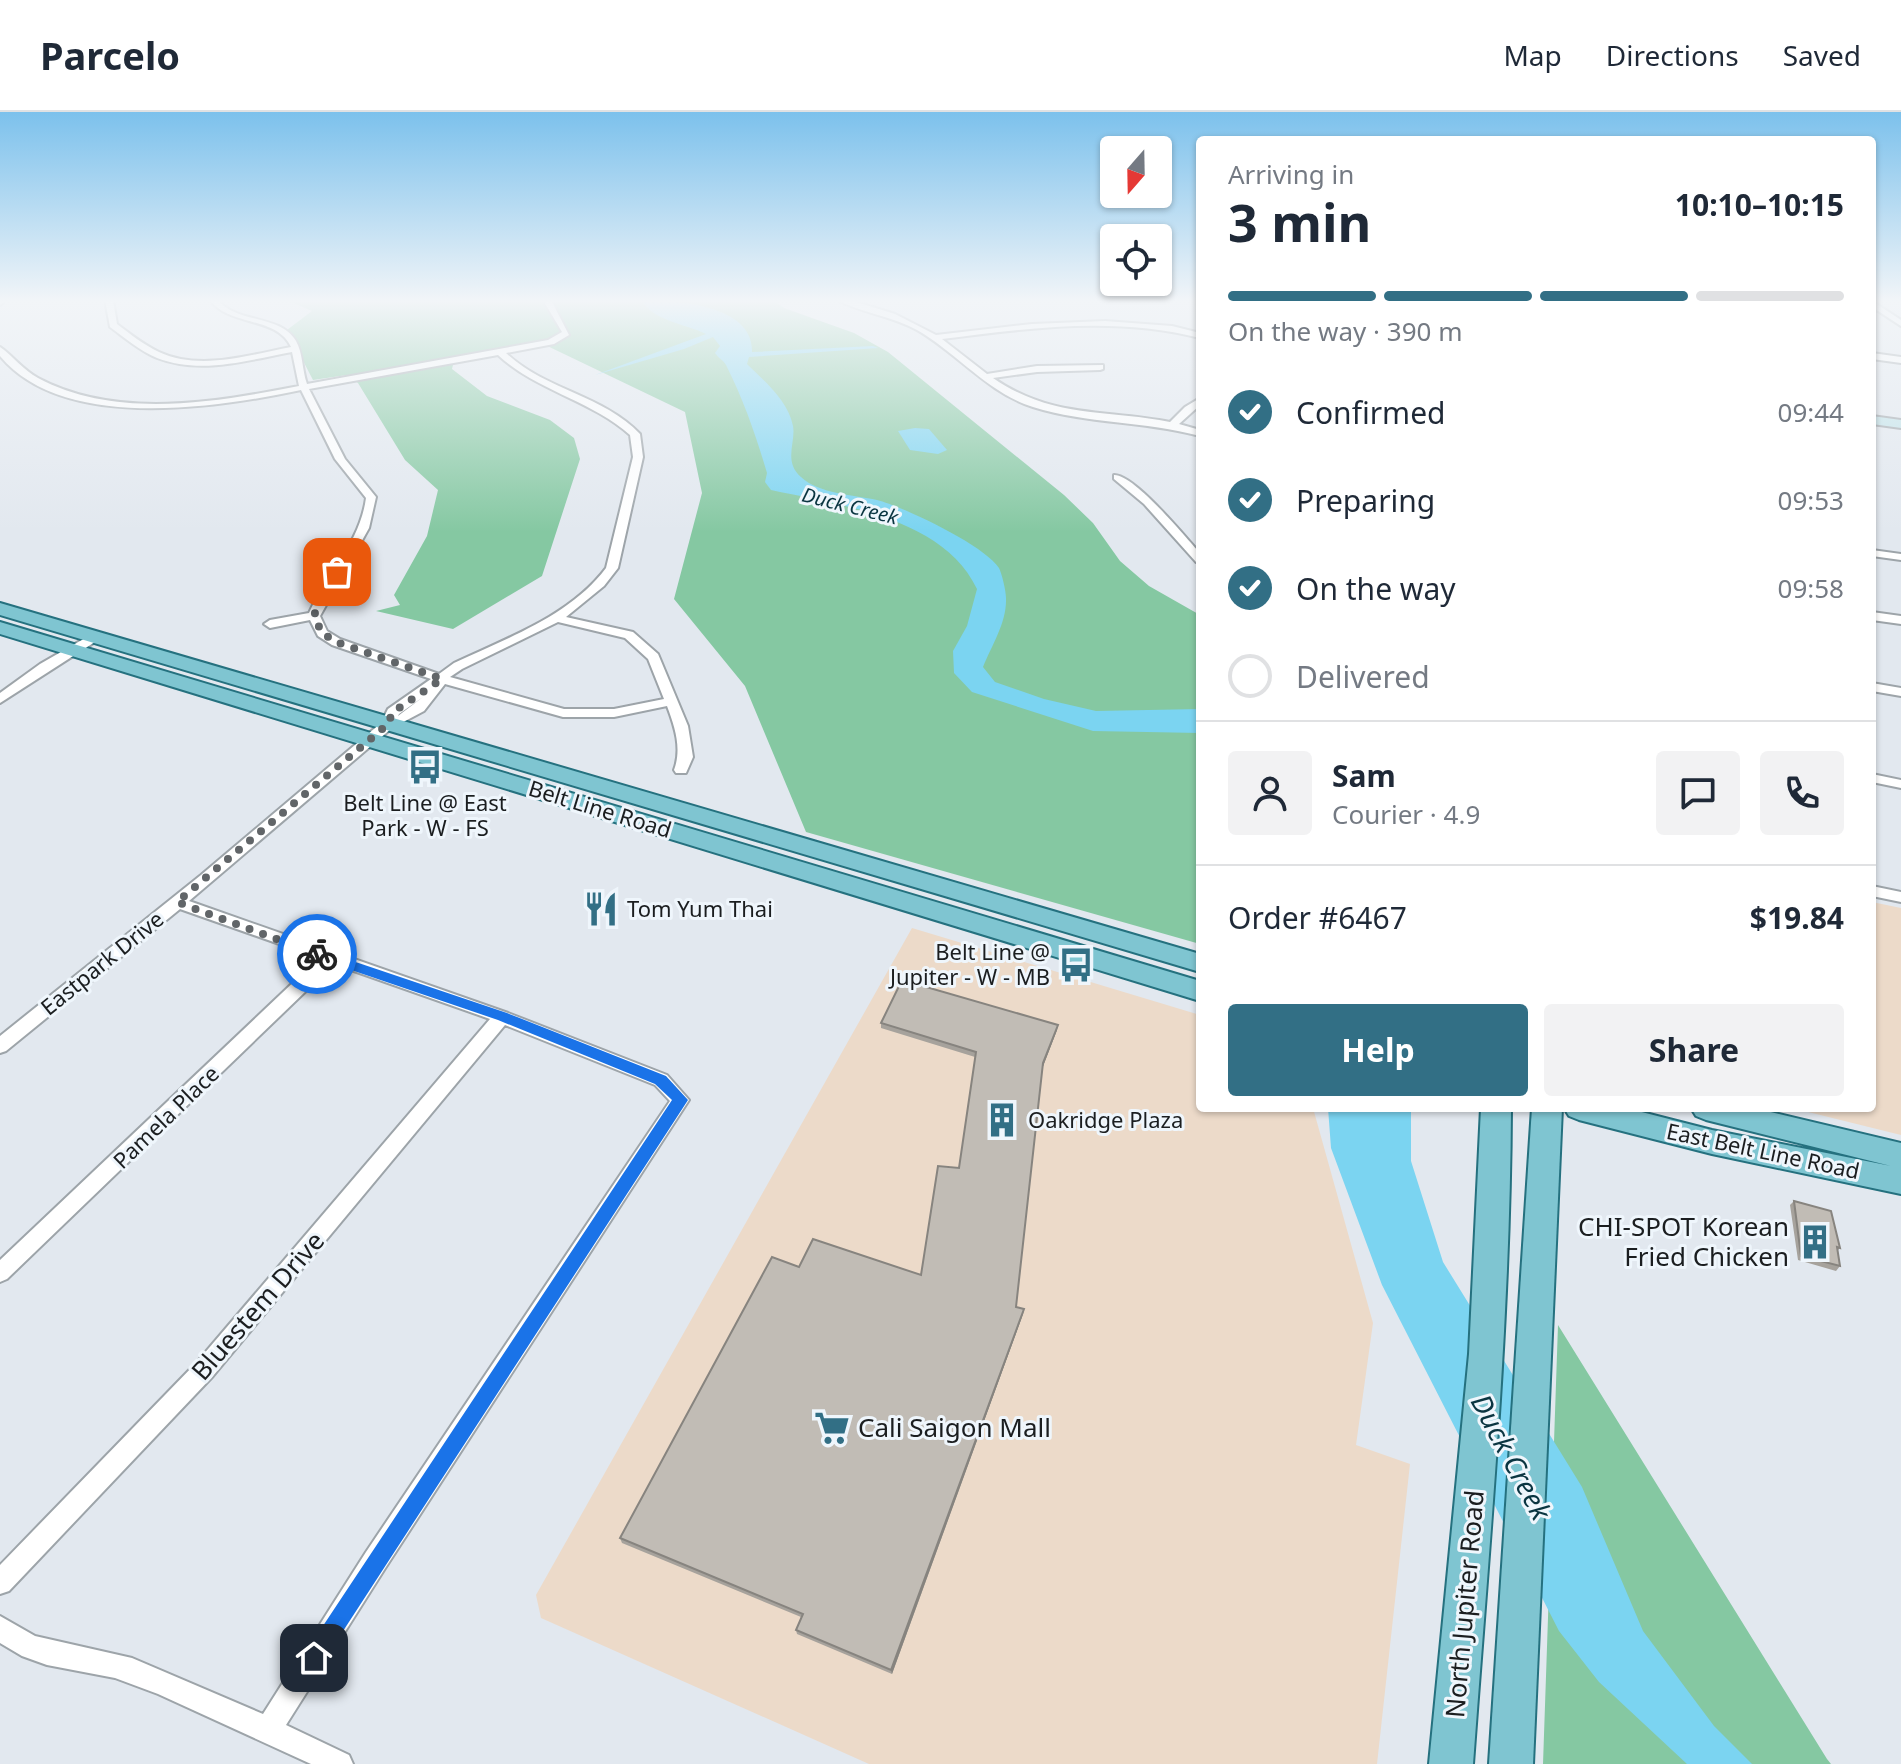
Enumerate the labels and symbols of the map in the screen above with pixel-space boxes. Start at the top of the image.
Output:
north arrow [1100,136,1172,208]
water label: Duck Creek [799,481,902,531]
pin [303,538,371,606]
bus stop icon: Belt Line @ East Park - W - FS [406,748,444,786]
street label: Belt Line Road [525,772,675,844]
place label: Belt Line @ East Park - W - FS [343,787,507,842]
restaurant icon: Tom Yum Thai [582,890,620,928]
place label: Tom Yum Thai [627,893,773,923]
street label: Eastpark Drive [34,903,169,1021]
courier [277,914,357,994]
place label: Belt Line @ Jupiter - W - MB [888,936,1050,991]
bus stop icon: Belt Line @ Jupiter - W - MB [1057,946,1095,984]
street label: Pamela Place [106,1058,225,1175]
building icon: Oakridge Plaza [983,1101,1021,1139]
place label: Oakridge Plaza [1028,1104,1183,1134]
street label: East Belt Line Road [1664,1115,1862,1185]
place label: CHI-SPOT Korean Fried Chicken [1578,1208,1789,1274]
street label: Bluestem Drive [183,1223,332,1387]
building icon: CHI-SPOT Korean Fried Chicken [1796,1223,1834,1261]
water label: Duck Creek [1463,1387,1561,1527]
supermarket icon: Cali Saigon Mall [813,1409,851,1447]
place label: Cali Saigon Mall [858,1409,1051,1445]
street label: North Jupiter Road [1436,1489,1492,1719]
pin [280,1624,348,1692]

